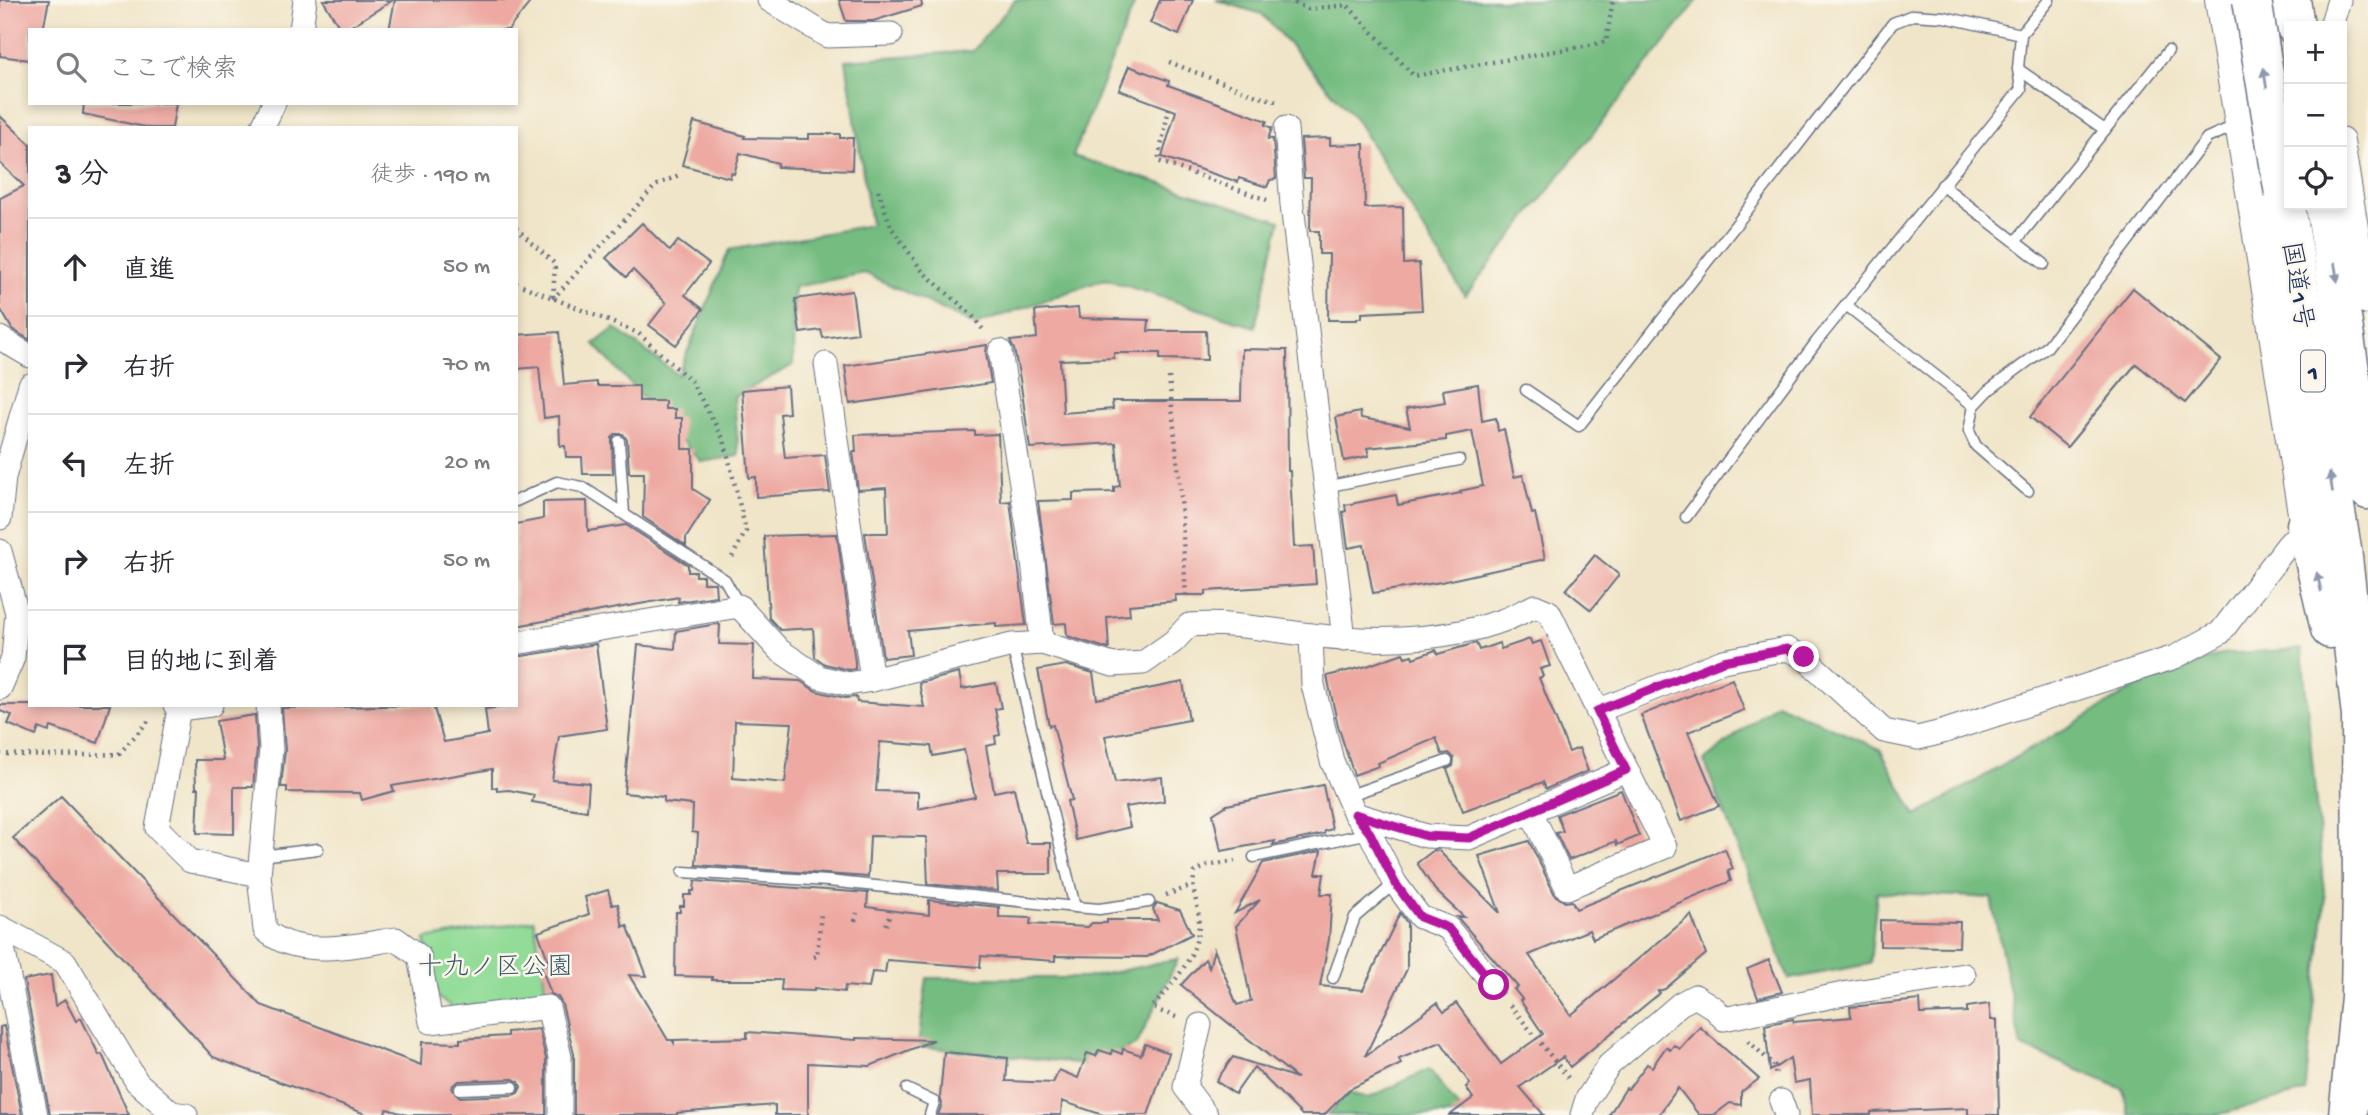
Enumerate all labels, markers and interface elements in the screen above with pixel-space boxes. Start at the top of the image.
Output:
map controls [2284,21,2347,210]
button: + [2284,21,2347,84]
search box [28,28,518,105]
icon: search [52,48,90,86]
text: ここで検索 [108,56,238,87]
one-way arrow [2259,67,2270,89]
button: − [2284,84,2347,147]
button: locate [2284,147,2347,210]
text: 3 分 [56,160,109,195]
text: 徒歩 · 190 m [370,163,490,190]
street label: 国道1号 [2272,239,2318,332]
icon: ahead [56,248,94,286]
text: 50 m [443,254,490,281]
text: 直進 [123,257,175,288]
one-way arrow [2331,261,2342,283]
icon: right [56,346,94,384]
road number: 1 [2301,350,2325,392]
text: 70 m [443,352,490,379]
text: 右折 [123,355,175,386]
icon: left [56,444,94,482]
text: 20 m [444,450,490,477]
text: 左折 [123,453,175,484]
one-way arrow [2325,471,2336,493]
icon: right [56,542,94,580]
text: 50 m [443,548,490,575]
text: 右折 [123,551,175,582]
one-way arrow [2313,571,2324,593]
icon: arrive [56,640,94,678]
route end [1788,641,1819,672]
text: 目的地に到着 [123,649,279,680]
park label: 十九ノ区公園 [417,953,573,985]
route start [1478,969,1509,1000]

